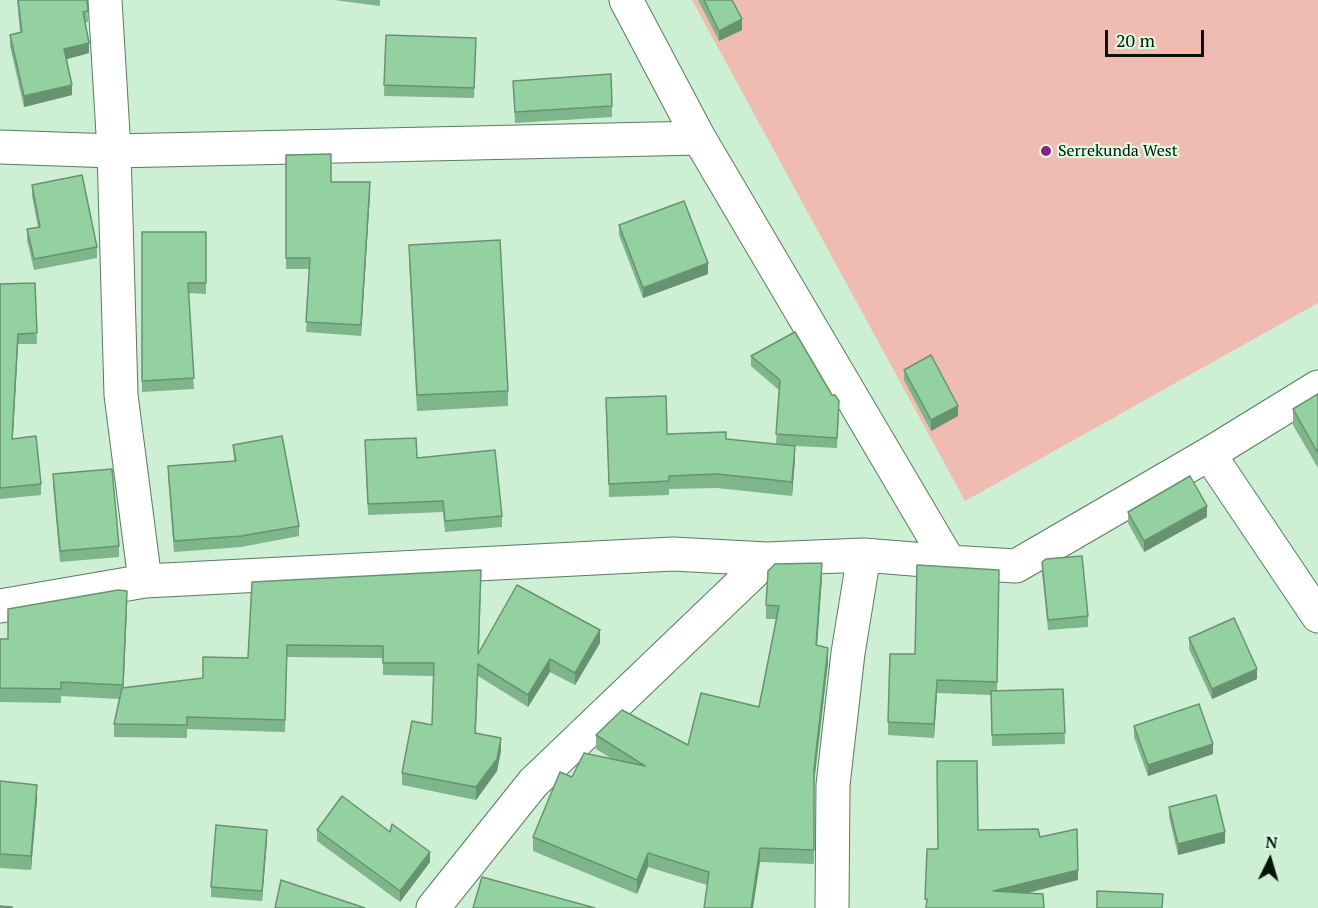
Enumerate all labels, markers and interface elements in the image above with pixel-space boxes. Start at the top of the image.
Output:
scale bar [1108,18,1207,56]
text: 20 m [1116,28,1155,52]
place label: Serrekunda West [1058,141,1178,161]
marker: Serrekunda West [1039,144,1053,158]
north arrow [1240,830,1300,890]
text: N [1265,831,1279,854]

